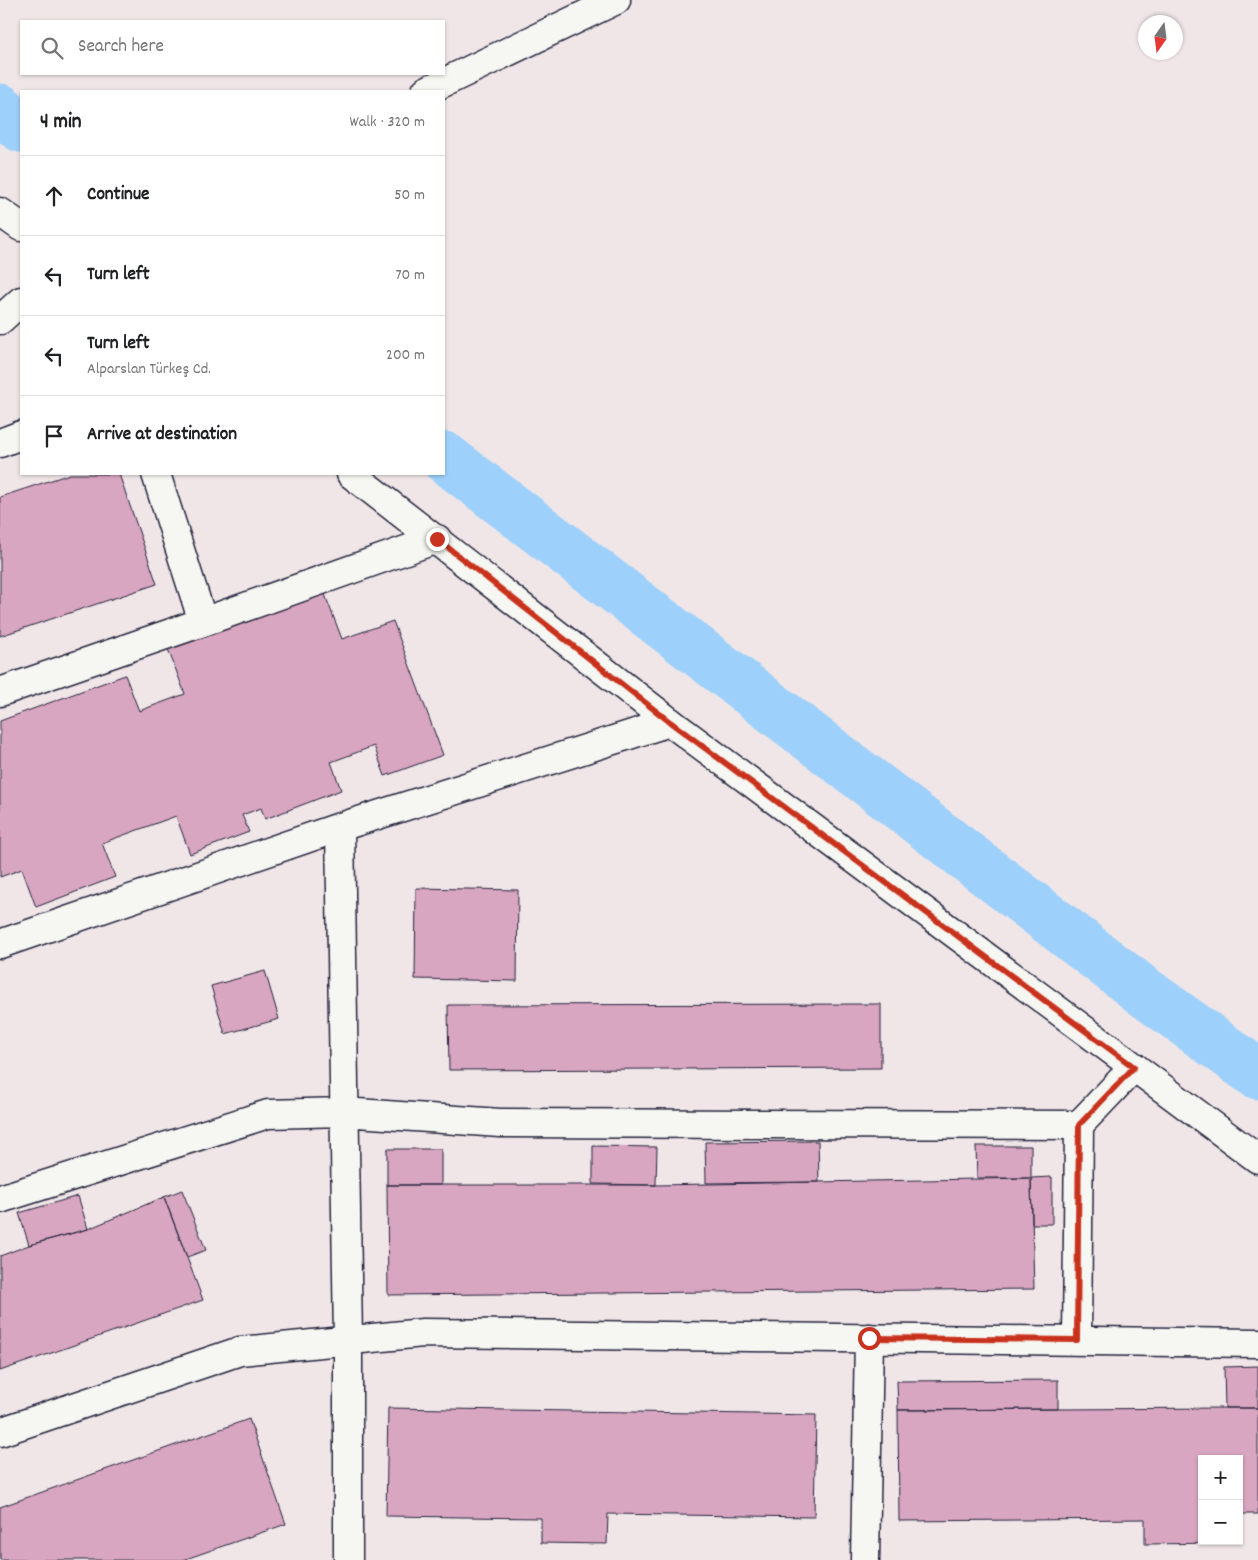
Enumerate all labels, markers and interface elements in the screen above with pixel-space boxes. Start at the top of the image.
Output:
north arrow [1138,15,1183,60]
search box [20,20,445,75]
icon: search [38,34,66,62]
text: Search here [78,34,164,61]
text: 4 min [40,108,82,138]
text: Walk · 320 m [349,111,425,134]
icon: ahead [40,182,68,210]
text: Continue [87,182,149,209]
text: 50 m [394,184,425,207]
icon: left [40,262,68,290]
text: Turn left [87,262,150,289]
text: 70 m [395,264,425,287]
text: Turn left [87,331,150,358]
icon: left [40,342,68,370]
text: 200 m [386,344,425,367]
text: Alparslan Türkeş Cd. [87,358,211,381]
icon: arrive [40,422,68,450]
text: Arrive at destination [87,422,237,449]
route end [426,528,449,551]
route start [858,1327,881,1350]
map controls [1198,1455,1243,1545]
button: + [1198,1455,1243,1500]
button: − [1198,1500,1243,1545]

